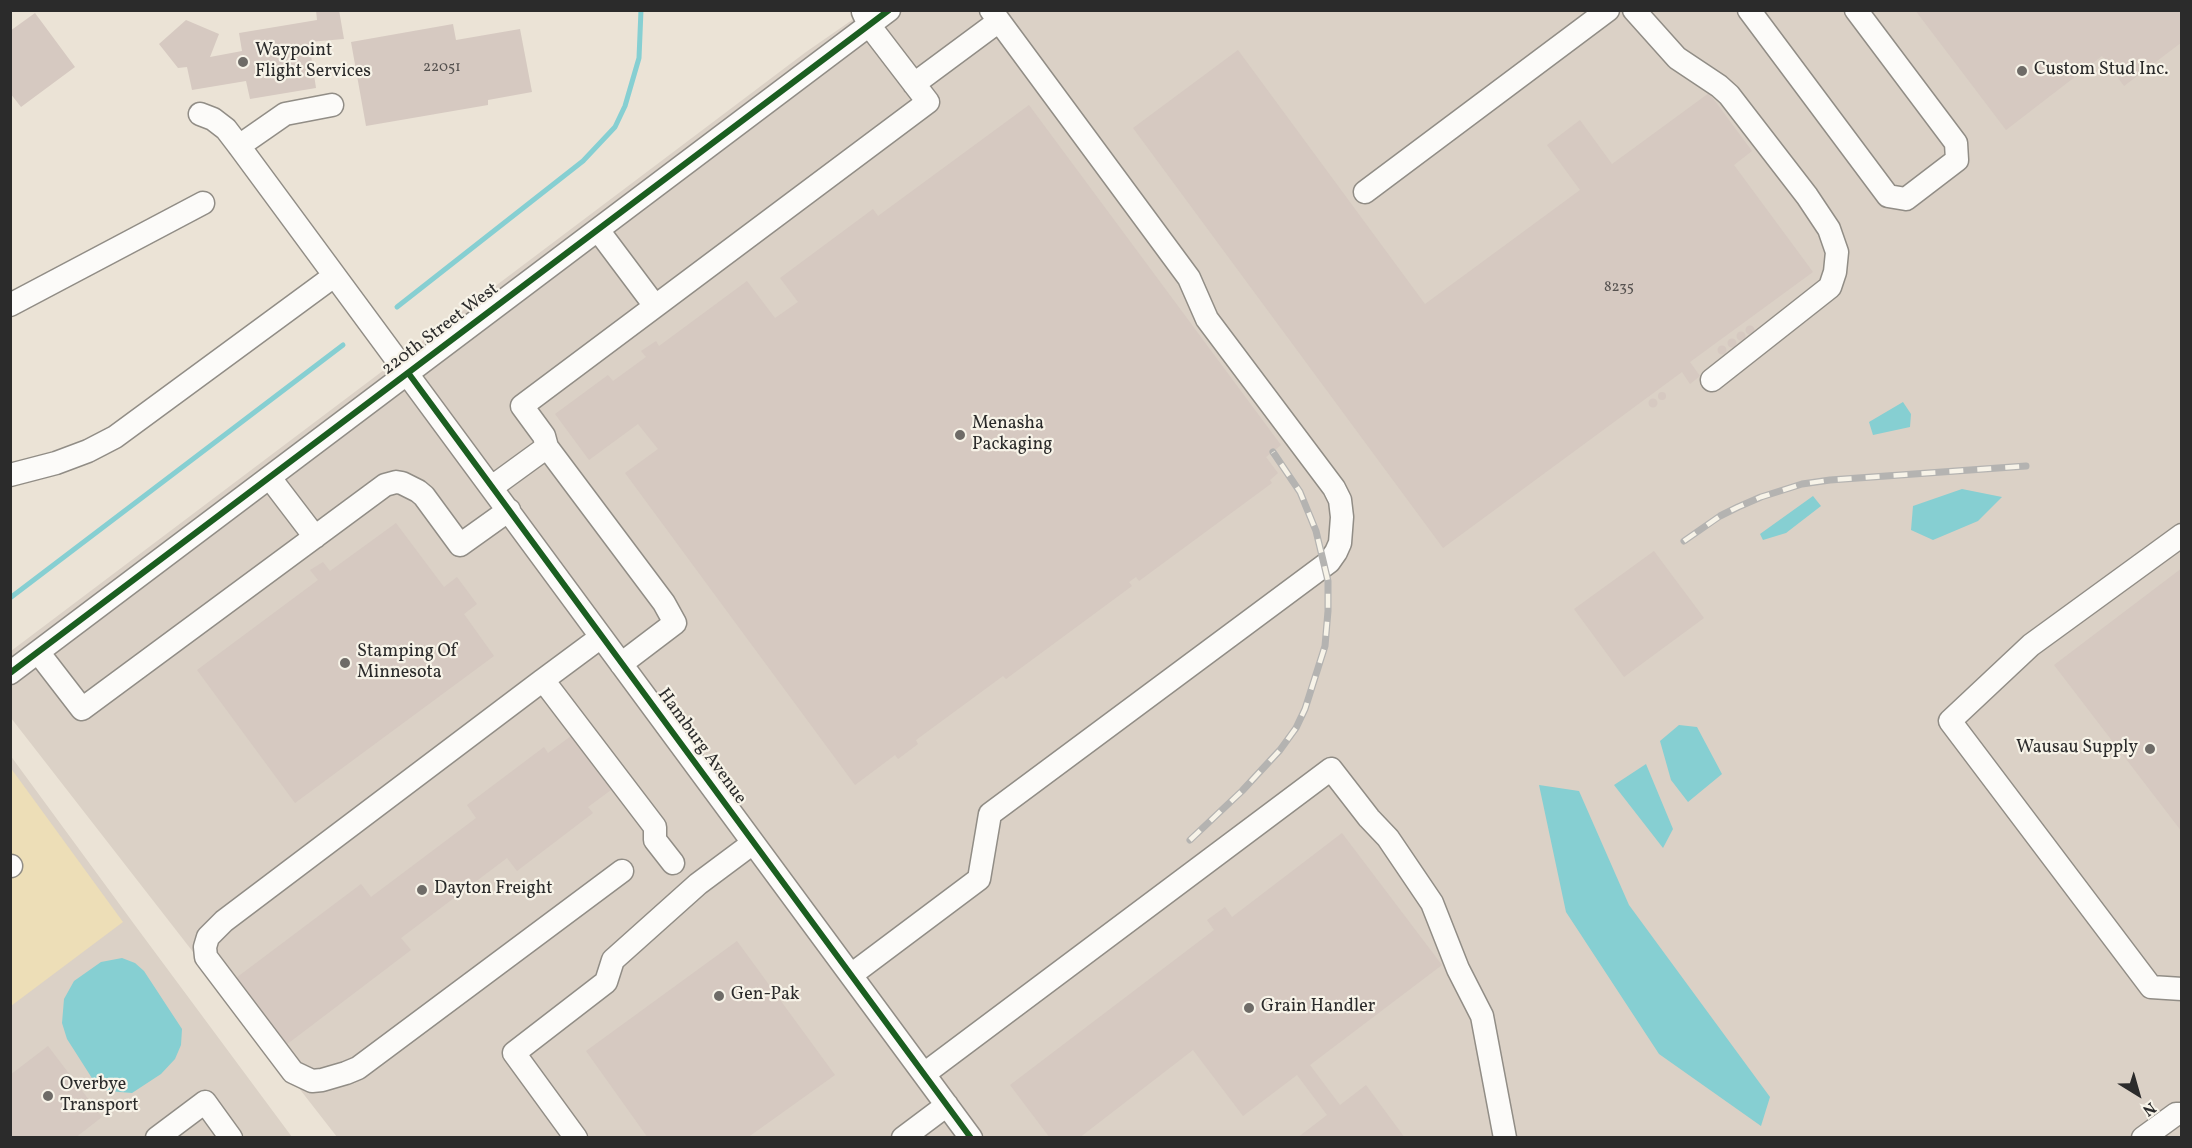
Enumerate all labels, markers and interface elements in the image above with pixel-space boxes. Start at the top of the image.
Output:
place label: Waypoint Flight Services [255,41,371,84]
marker: Waypoint Flight Services [236,55,250,69]
house number: 22051 [423,59,461,77]
place label: Custom Stud Inc. [2034,60,2168,82]
marker: Custom Stud Inc. [2015,64,2029,78]
street label: 220th Street West [378,279,504,381]
house number: 8235 [1604,279,1634,297]
place label: Menasha Packaging [972,414,1052,456]
marker: Menasha Packaging [953,428,967,442]
place label: Stamping Of Minnesota [357,642,457,684]
marker: Stamping Of Minnesota [338,656,352,670]
street label: Hamburg Avenue [652,685,750,809]
place label: Wausau Supply [2016,738,2138,760]
marker: Wausau Supply [2143,742,2157,756]
place label: Dayton Freight [434,879,553,901]
marker: Dayton Freight [415,883,429,897]
place label: Gen-Pak [731,985,800,1007]
marker: Gen-Pak [712,989,726,1003]
place label: Grain Handler [1261,997,1375,1019]
marker: Grain Handler [1242,1001,1256,1015]
north arrow [2108,1064,2168,1124]
place label: Overbye Transport [60,1075,139,1118]
marker: Overbye Transport [41,1089,55,1103]
text: N [2138,1096,2160,1121]

